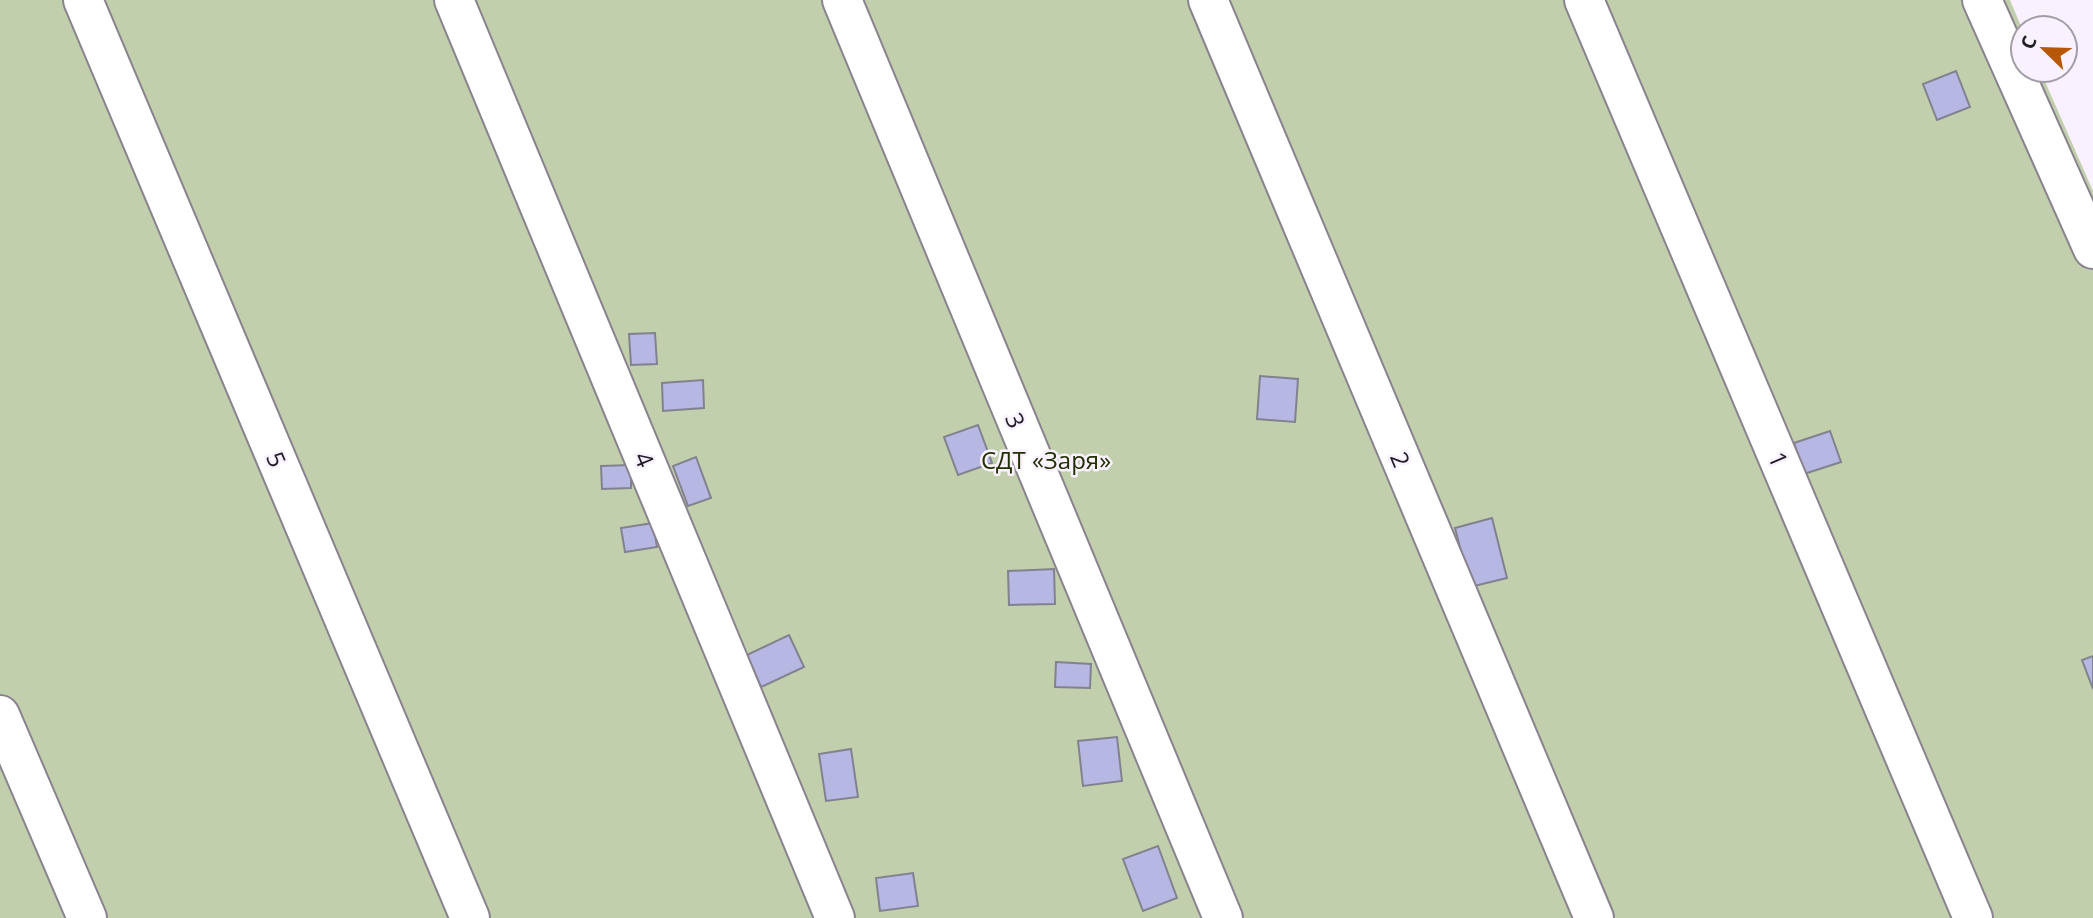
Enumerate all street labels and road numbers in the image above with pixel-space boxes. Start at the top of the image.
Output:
street label: 3 [998,407,1034,433]
street label: 5 [259,446,295,472]
street label: 4 [627,446,663,472]
street label: 2 [1383,446,1419,472]
street label: 1 [1761,446,1797,472]

